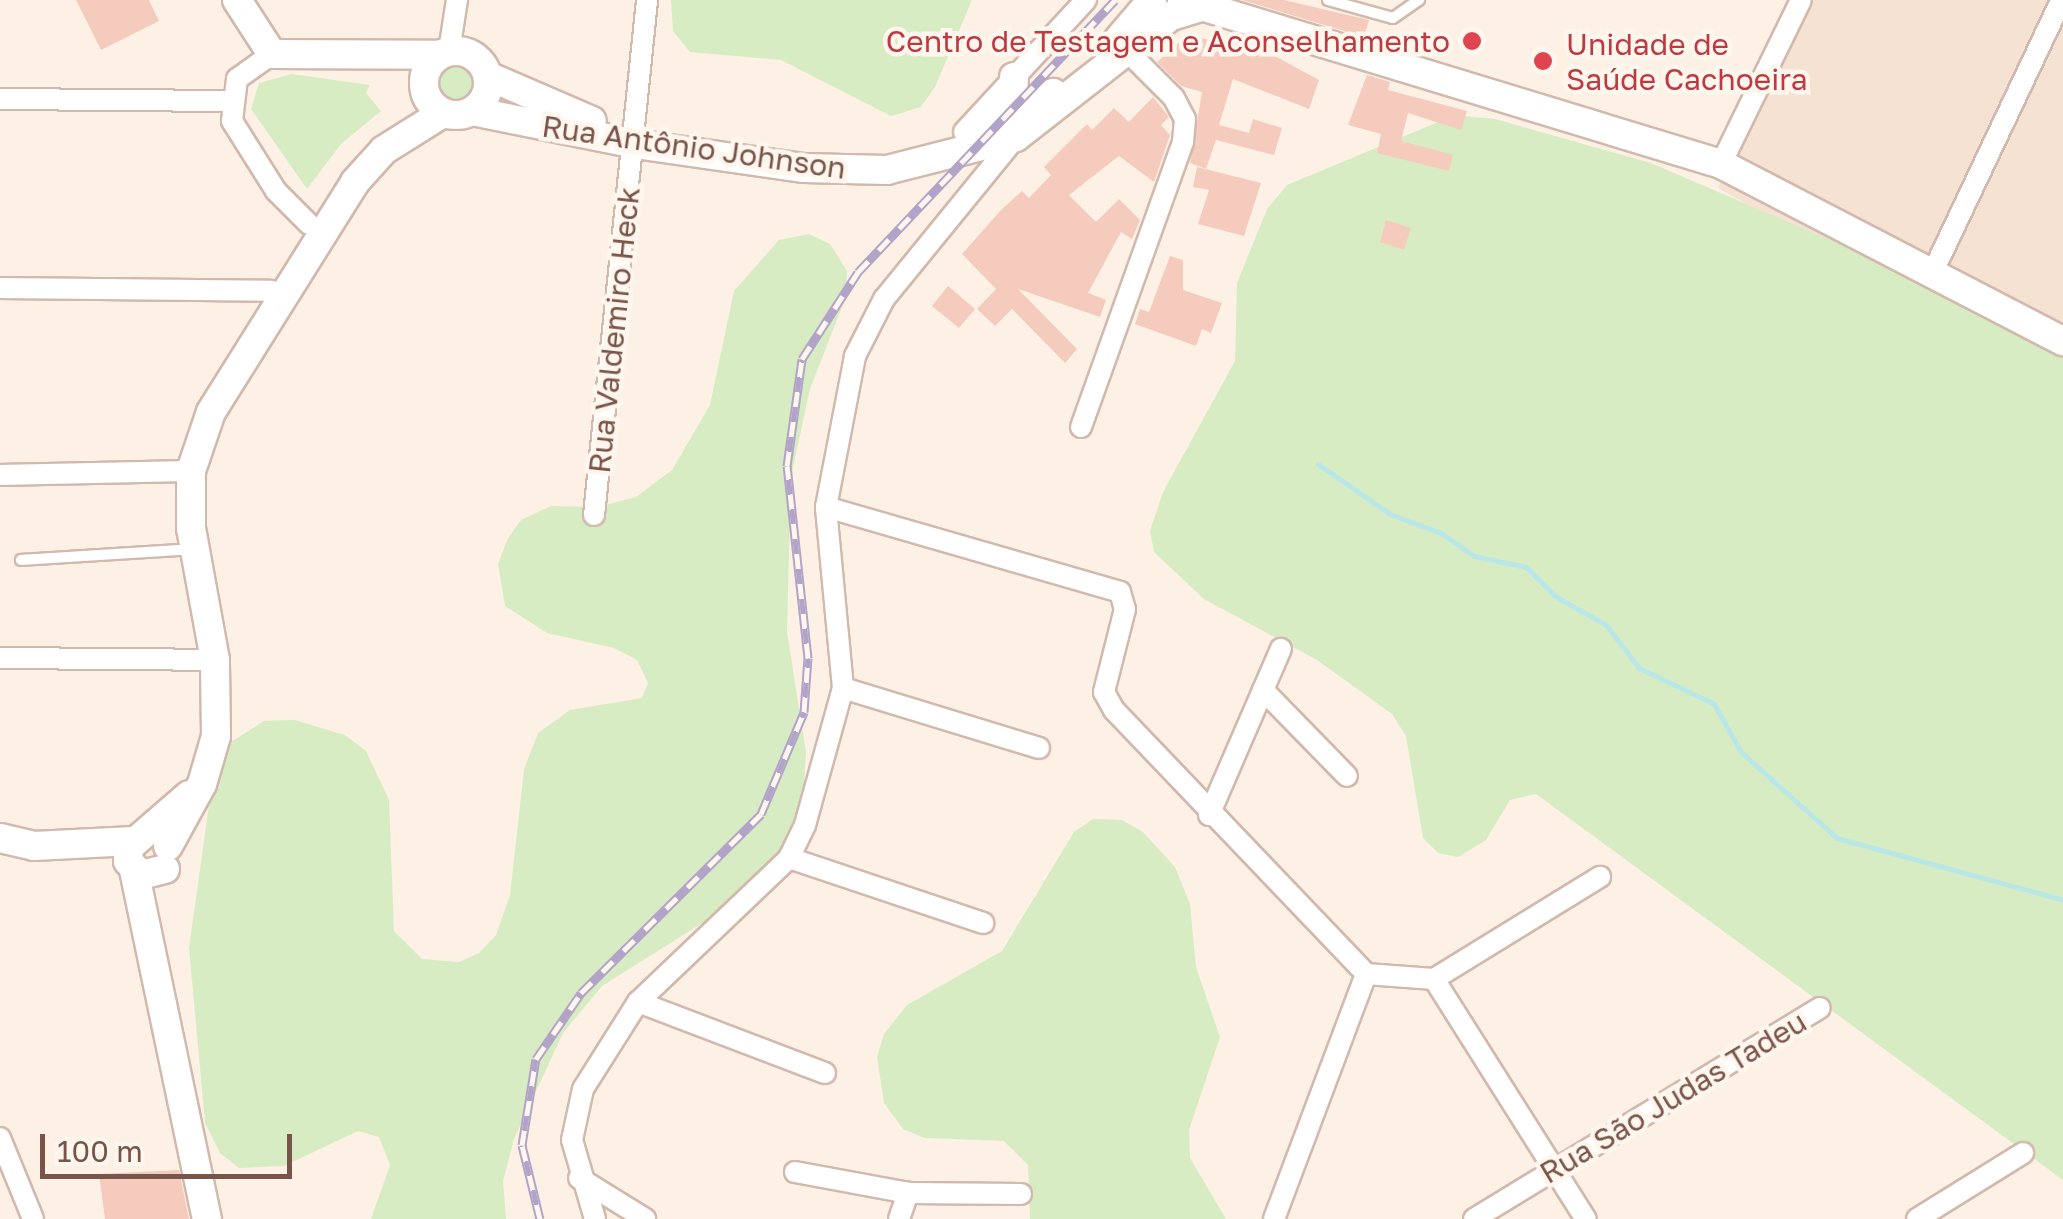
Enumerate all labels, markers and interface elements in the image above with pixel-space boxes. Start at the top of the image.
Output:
place label: Centro de Testagem e Aconselhamento [886,23,1450,59]
place label: Unidade de Saúde Cachoeira [1566,26,1808,96]
marker: Centro de Testagem e Aconselhamento [1459,28,1485,54]
marker: Unidade de Saúde Cachoeira [1530,48,1556,74]
street label: Rua Antônio Johnson [540,108,848,186]
street label: Rua Valdemiro Heck [581,185,647,475]
street label: Rua São Judas Tadeu [1533,1003,1813,1191]
scale bar [45,1114,298,1176]
text: 100 m [57,1133,143,1169]

